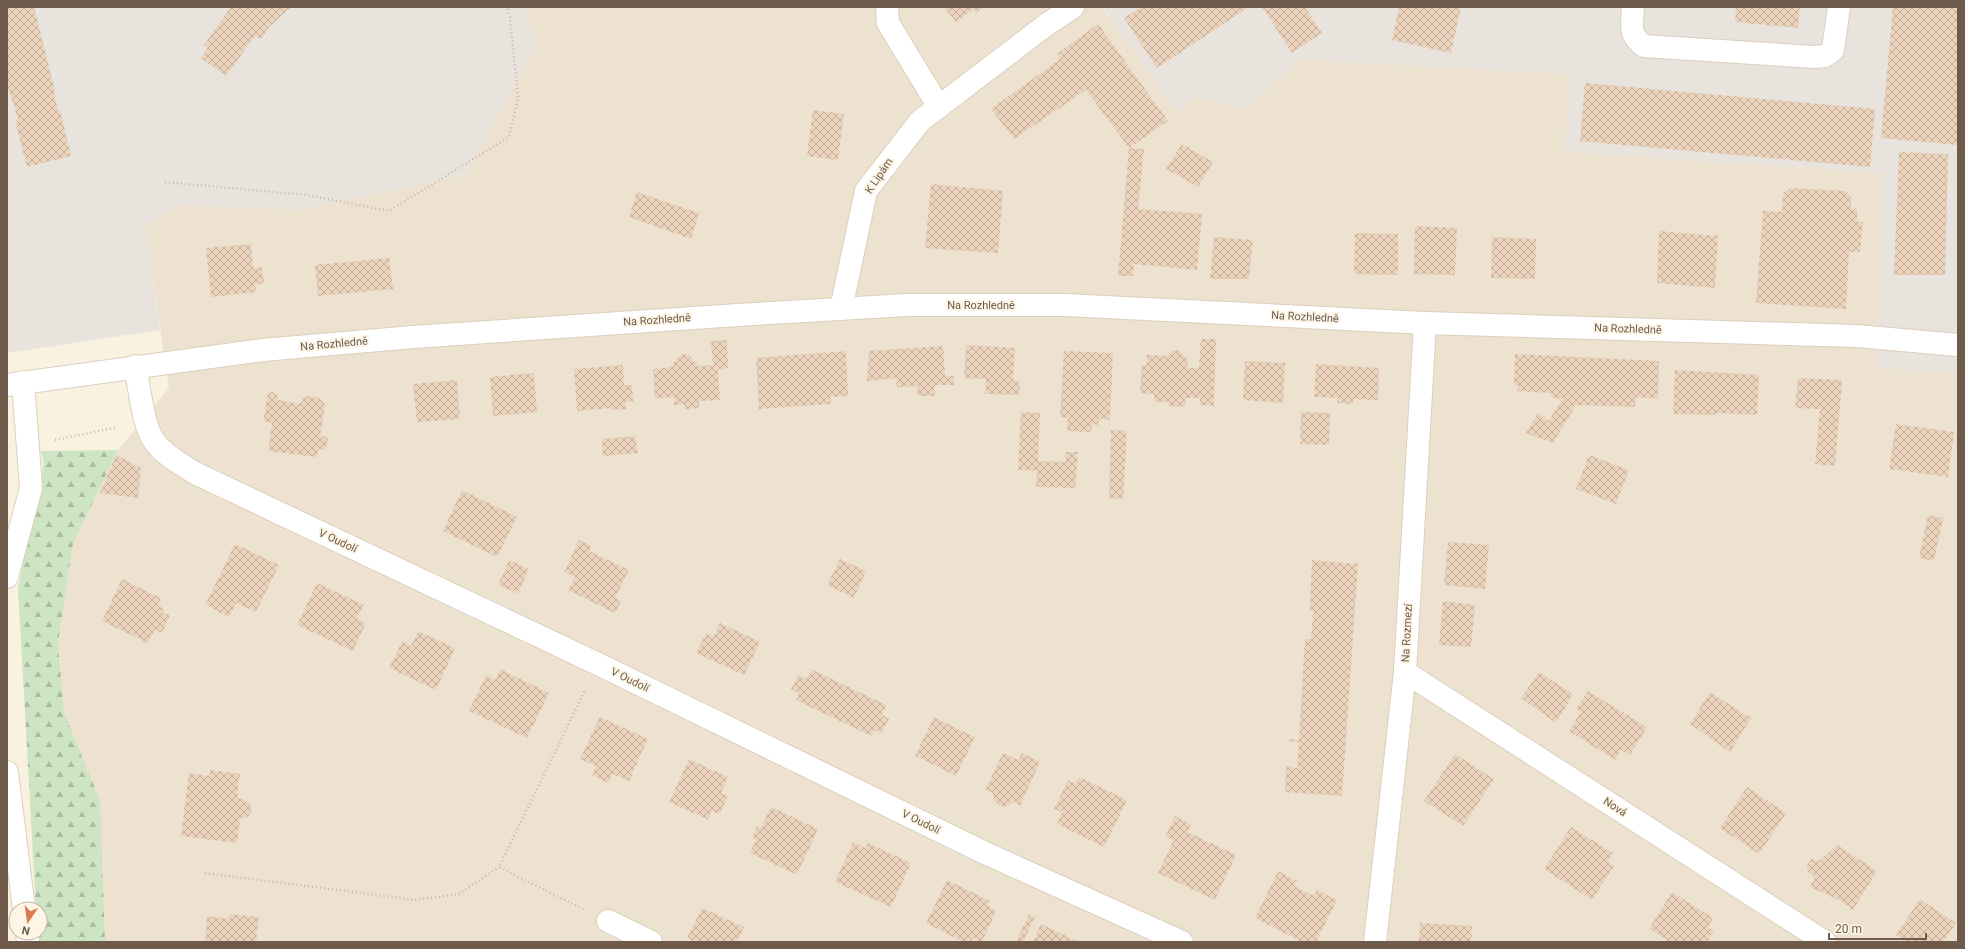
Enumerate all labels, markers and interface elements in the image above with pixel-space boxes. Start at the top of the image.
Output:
street label: K Lipám [862,156,896,196]
street label: Na Rozhledně [947,299,1015,312]
street label: Na Rozhledně [1271,309,1339,325]
street label: Na Rozhledně [623,311,691,329]
street label: Na Rozhledně [1594,321,1662,337]
street label: Na Rozhledně [300,335,368,353]
street label: V Oudolí [317,526,361,556]
street label: Na Rozmezí [1399,602,1415,663]
street label: V Oudolí [609,665,653,695]
street label: Nová [1601,795,1629,819]
street label: V Oudolí [900,807,944,837]
north arrow [8,901,48,941]
scale bar [1829,915,1926,941]
text: 20 m [1835,922,1862,936]
text: N [20,923,31,937]

